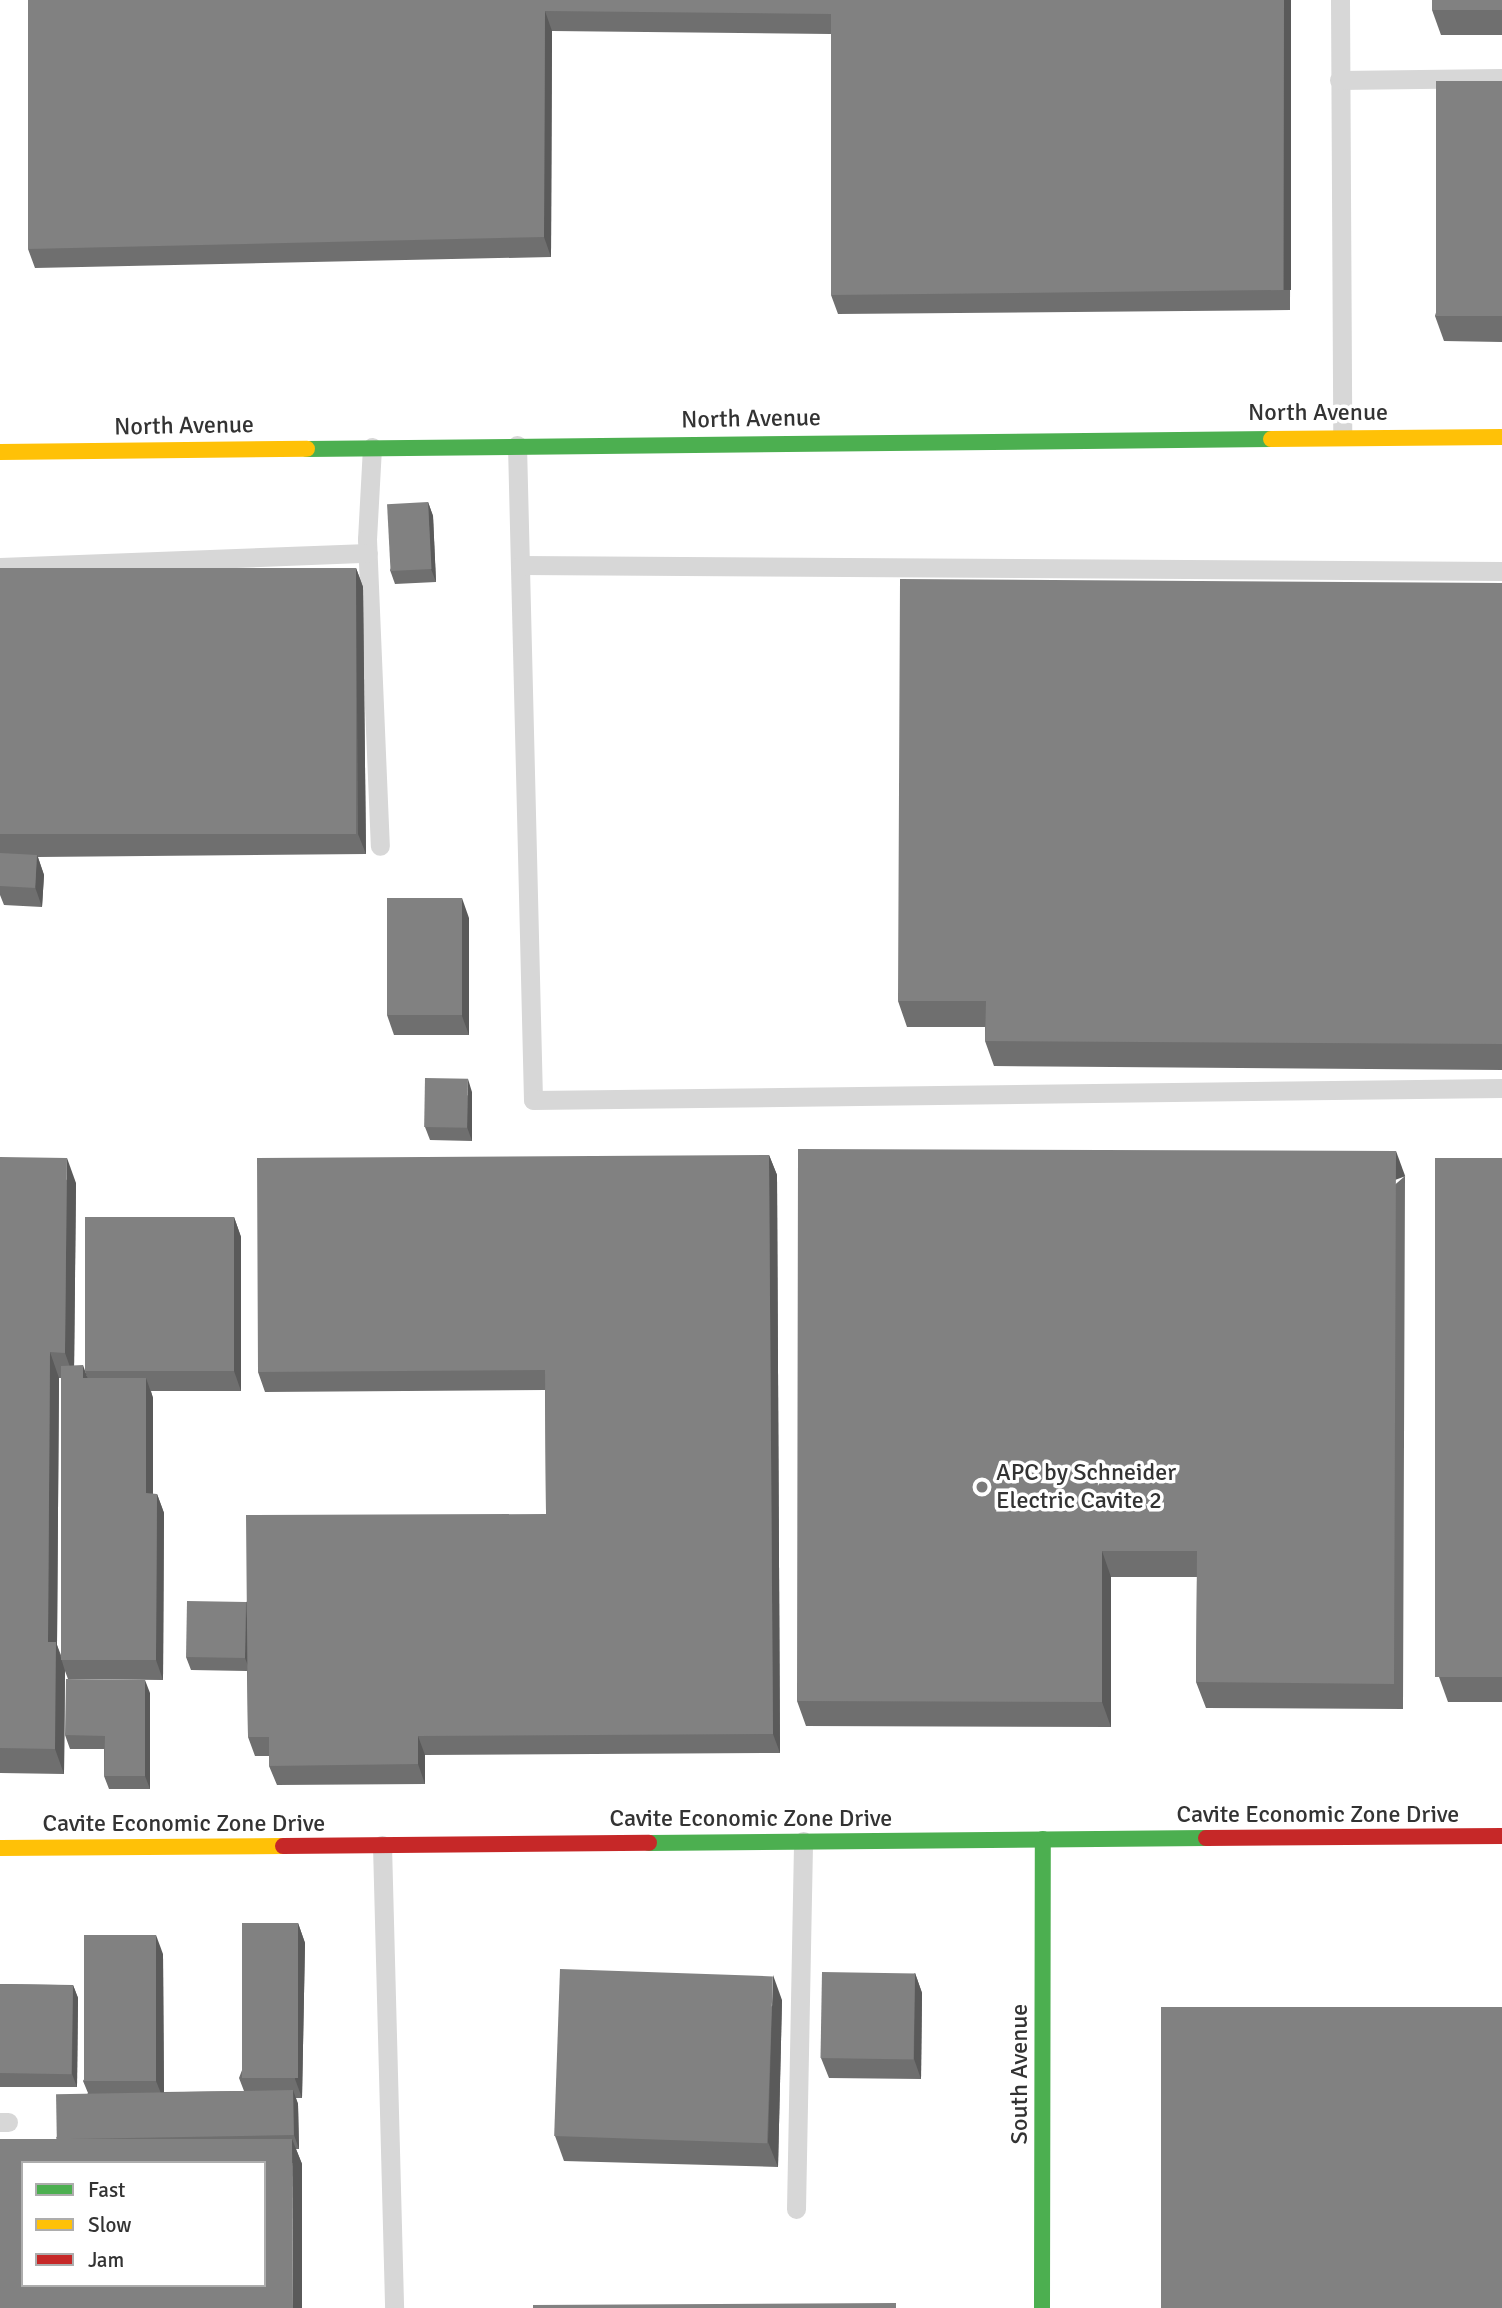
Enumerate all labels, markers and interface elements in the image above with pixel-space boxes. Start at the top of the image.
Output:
street label: North Avenue [1248,399,1388,427]
street label: North Avenue [681,403,821,435]
street label: North Avenue [114,410,254,442]
place label: APC by Schneider Electric Cavite 2 [996,1459,1176,1515]
marker: APC by Schneider Electric Cavite 2 [974,1479,990,1495]
street label: Cavite Economic Zone Drive [1177,1801,1459,1829]
street label: Cavite Economic Zone Drive [610,1805,892,1833]
street label: Cavite Economic Zone Drive [43,1810,325,1838]
street label: South Avenue [1006,2004,1034,2144]
legend [21,2161,266,2287]
text: Fast [88,2177,125,2203]
text: Slow [88,2212,132,2238]
text: Jam [88,2247,124,2273]

